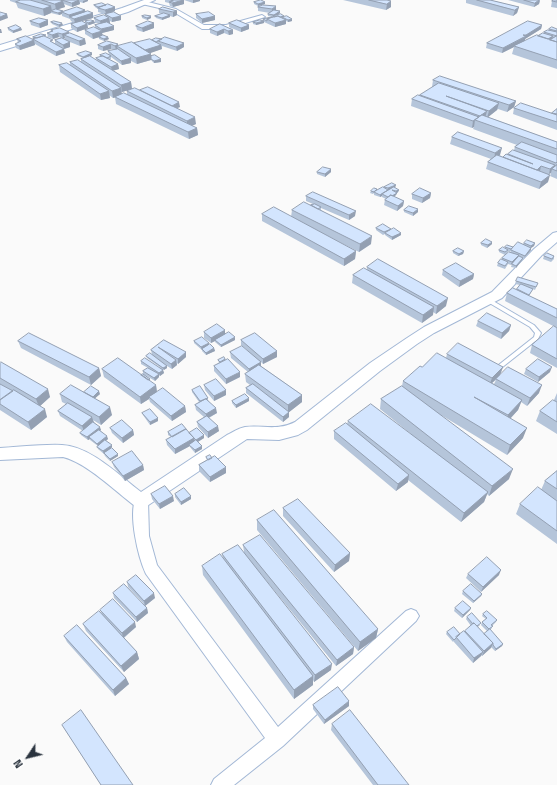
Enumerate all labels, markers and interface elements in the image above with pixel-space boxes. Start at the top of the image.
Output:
north arrow [8,737,48,777]
text: N [9,756,27,772]

